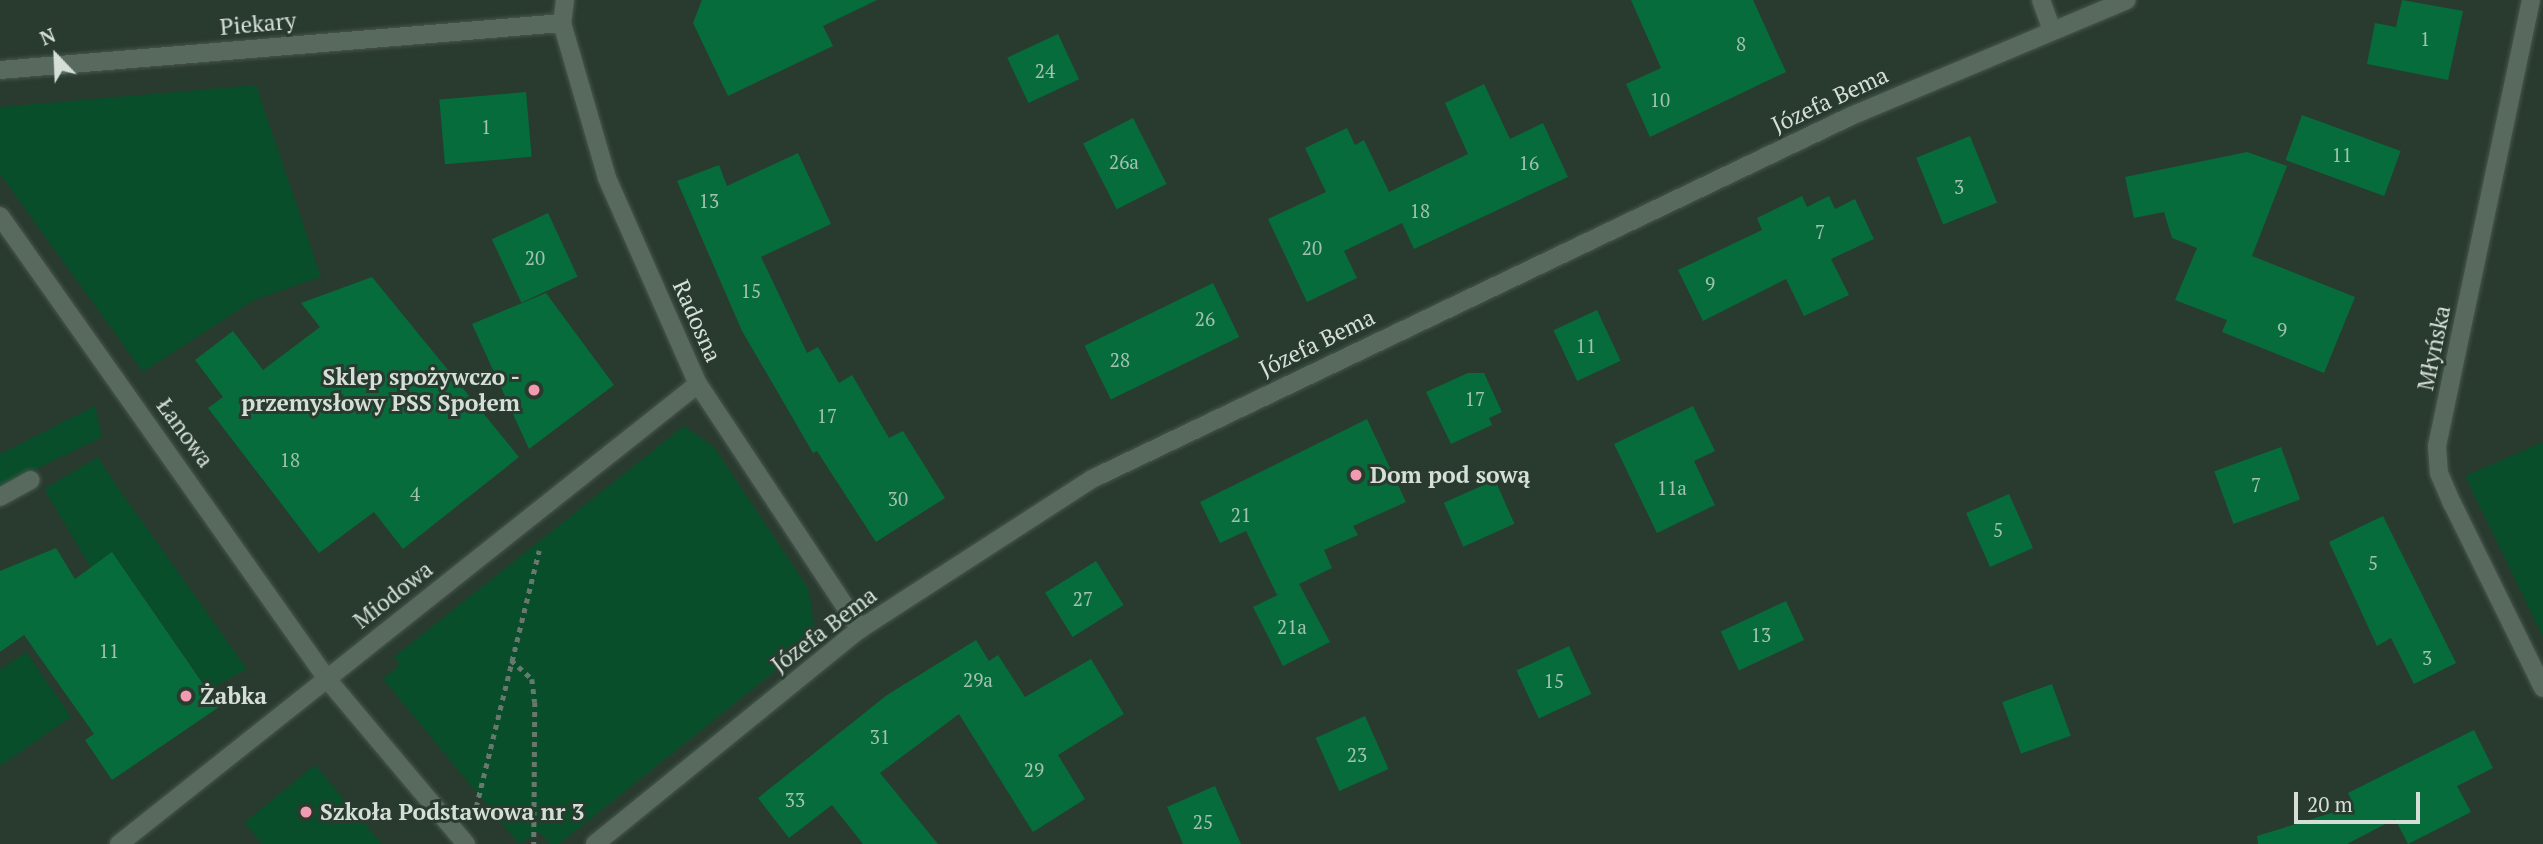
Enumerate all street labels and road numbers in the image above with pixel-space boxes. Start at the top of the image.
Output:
street label: Piekary [219,7,297,41]
street label: Józefa Bema [1768,61,1892,139]
street label: Radosna [667,276,727,366]
street label: Józefa Bema [1255,303,1379,383]
street label: Młyńska [2412,303,2456,393]
street label: Łanowa [151,393,219,473]
street label: Miodowa [348,555,438,635]
street label: Józefa Bema [766,581,882,679]

